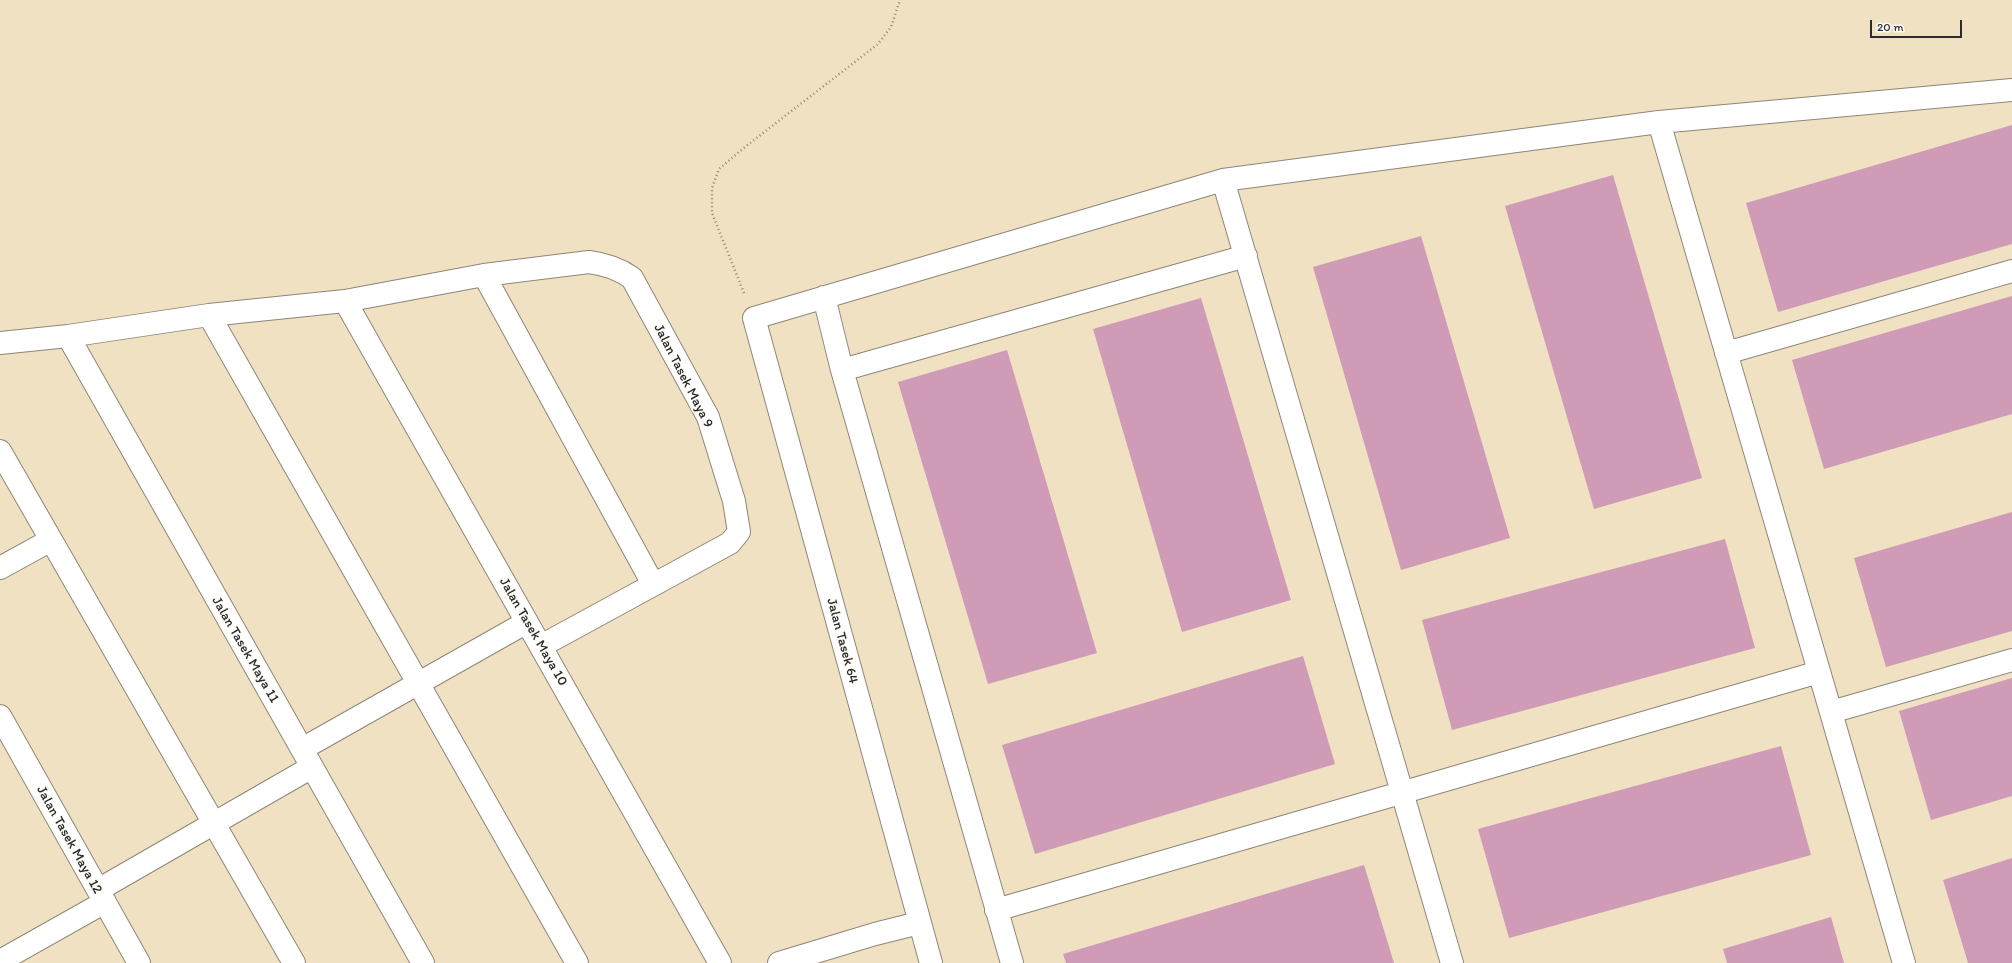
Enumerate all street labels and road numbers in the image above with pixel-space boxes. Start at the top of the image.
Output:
street label: Jalan Tasek Maya 9 [650,321,716,431]
street label: Jalan Tasek Maya 10 [495,575,571,689]
street label: Jalan Tasek Maya 11 [208,594,282,706]
street label: Jalan Tasek 64 [822,596,862,686]
street label: Jalan Tasek Maya 12 [32,783,106,897]

